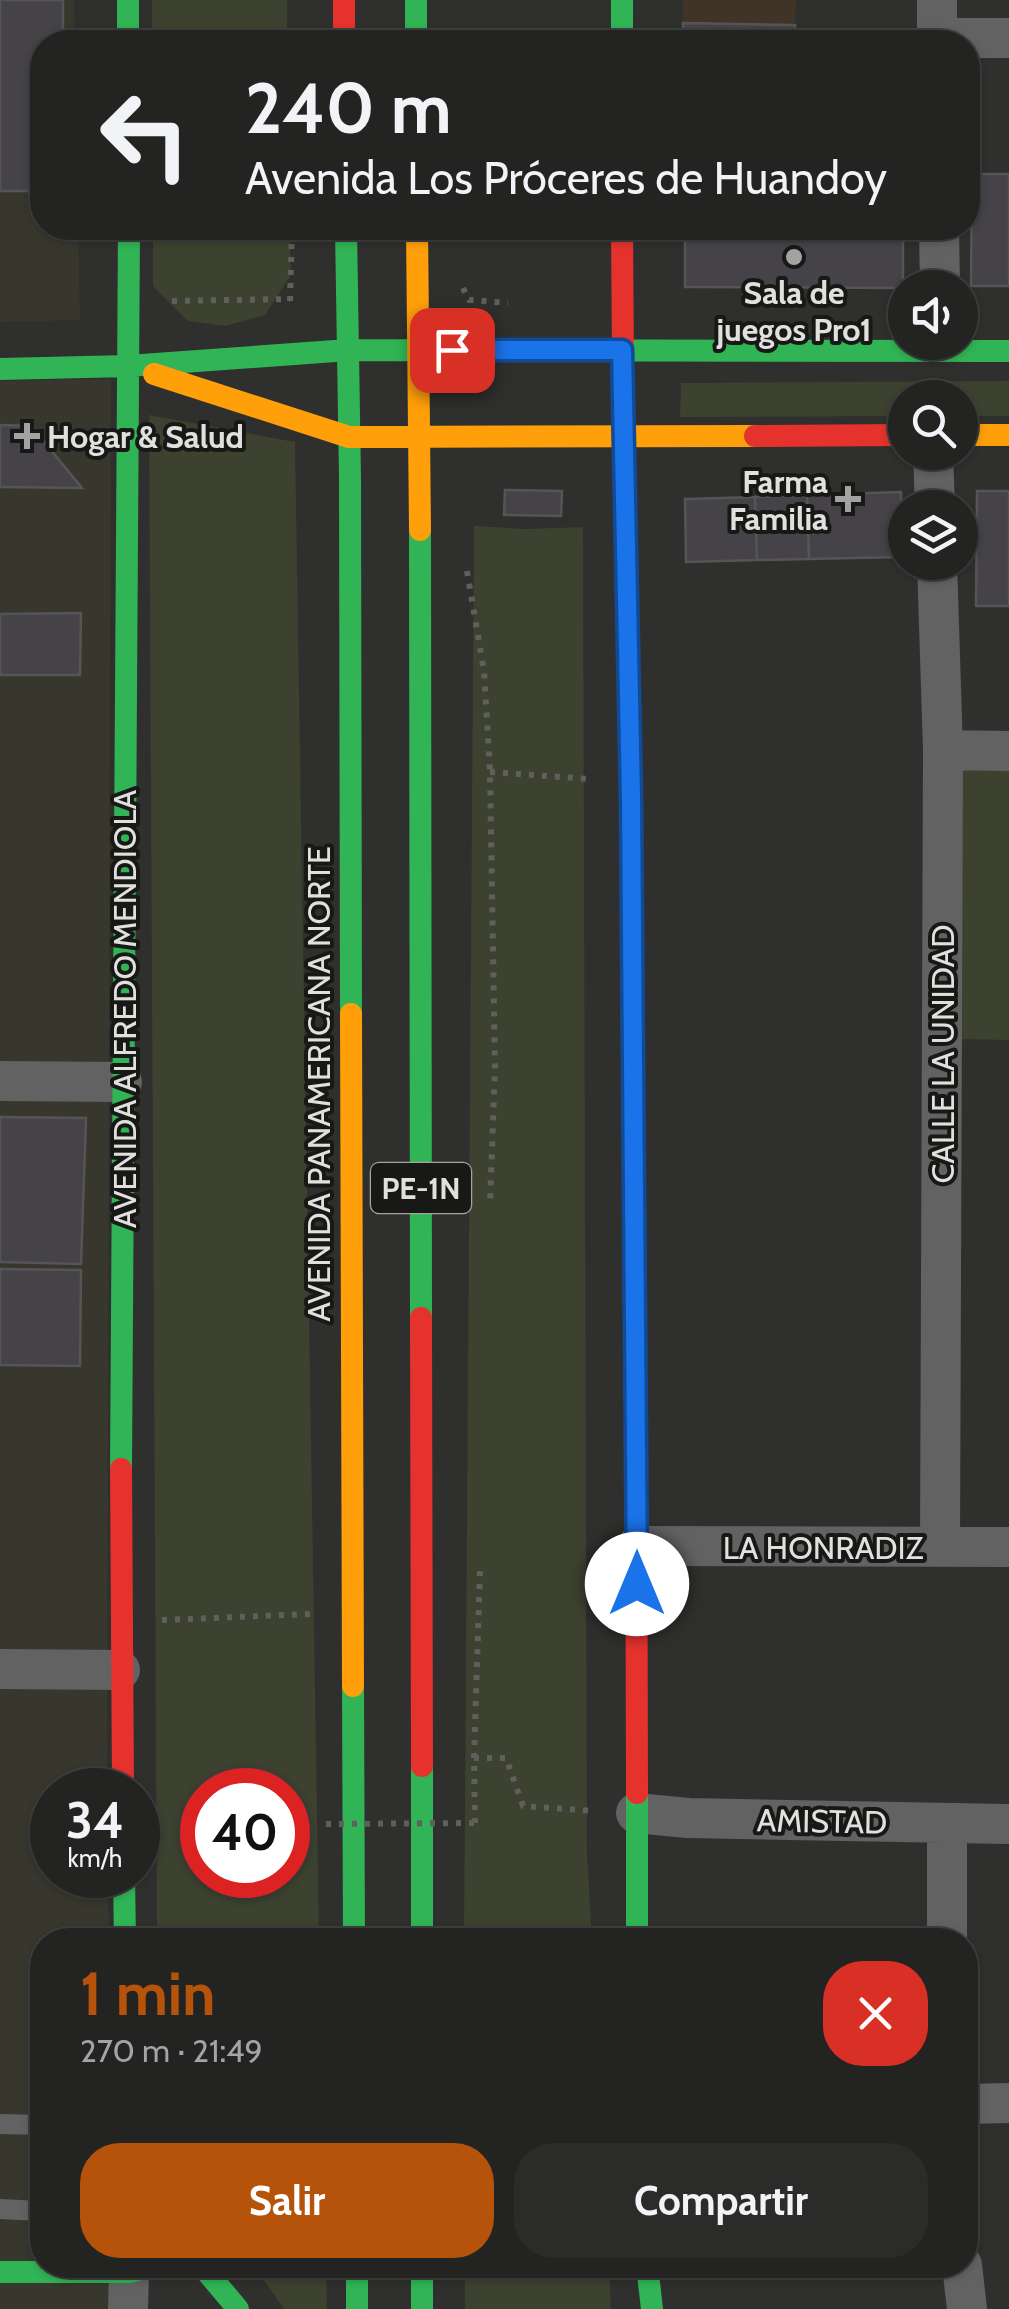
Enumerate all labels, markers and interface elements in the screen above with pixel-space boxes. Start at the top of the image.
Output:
text: 240 m [245,65,452,151]
icon: left [80,70,210,200]
text: Avenida Los Próceres de Huandoy [245,151,887,205]
marker: Sala de juegos Pro1 [783,246,805,268]
map controls [888,270,978,580]
button: sound [888,270,978,360]
place label: Sala de juegos Pro1 [715,273,872,349]
pin [410,308,495,393]
icon: arrive [425,323,480,378]
button: search [888,380,978,470]
place label: Hogar & Salud [47,417,244,456]
marker: Hogar & Salud [16,425,38,447]
place label: Farma Familia [729,462,828,538]
marker: Farma Familia [837,488,859,510]
button: layers [888,490,978,580]
street label: AVENIDA ALFREDO MENDIOLA [105,790,144,1228]
street label: AVENIDA PANAMERICANA NORTE [299,846,338,1322]
street label: CALLE LA UNIDAD [923,924,962,1184]
road number: PE-1N [371,1163,471,1213]
street label: LA HONRADIZ [723,1528,924,1567]
position arrow [585,1532,689,1636]
speed limit sign: 40 [180,1768,310,1898]
text: 34 [66,1790,124,1851]
street label: AMISTAD [756,1800,888,1842]
text: km/h [68,1843,122,1873]
text: 1 min [80,1957,215,2030]
button: close [823,1961,928,2066]
text: 270 m · 21:49 [80,2031,263,2070]
button: Salir [80,2143,494,2258]
button: Compartir [514,2143,928,2258]

